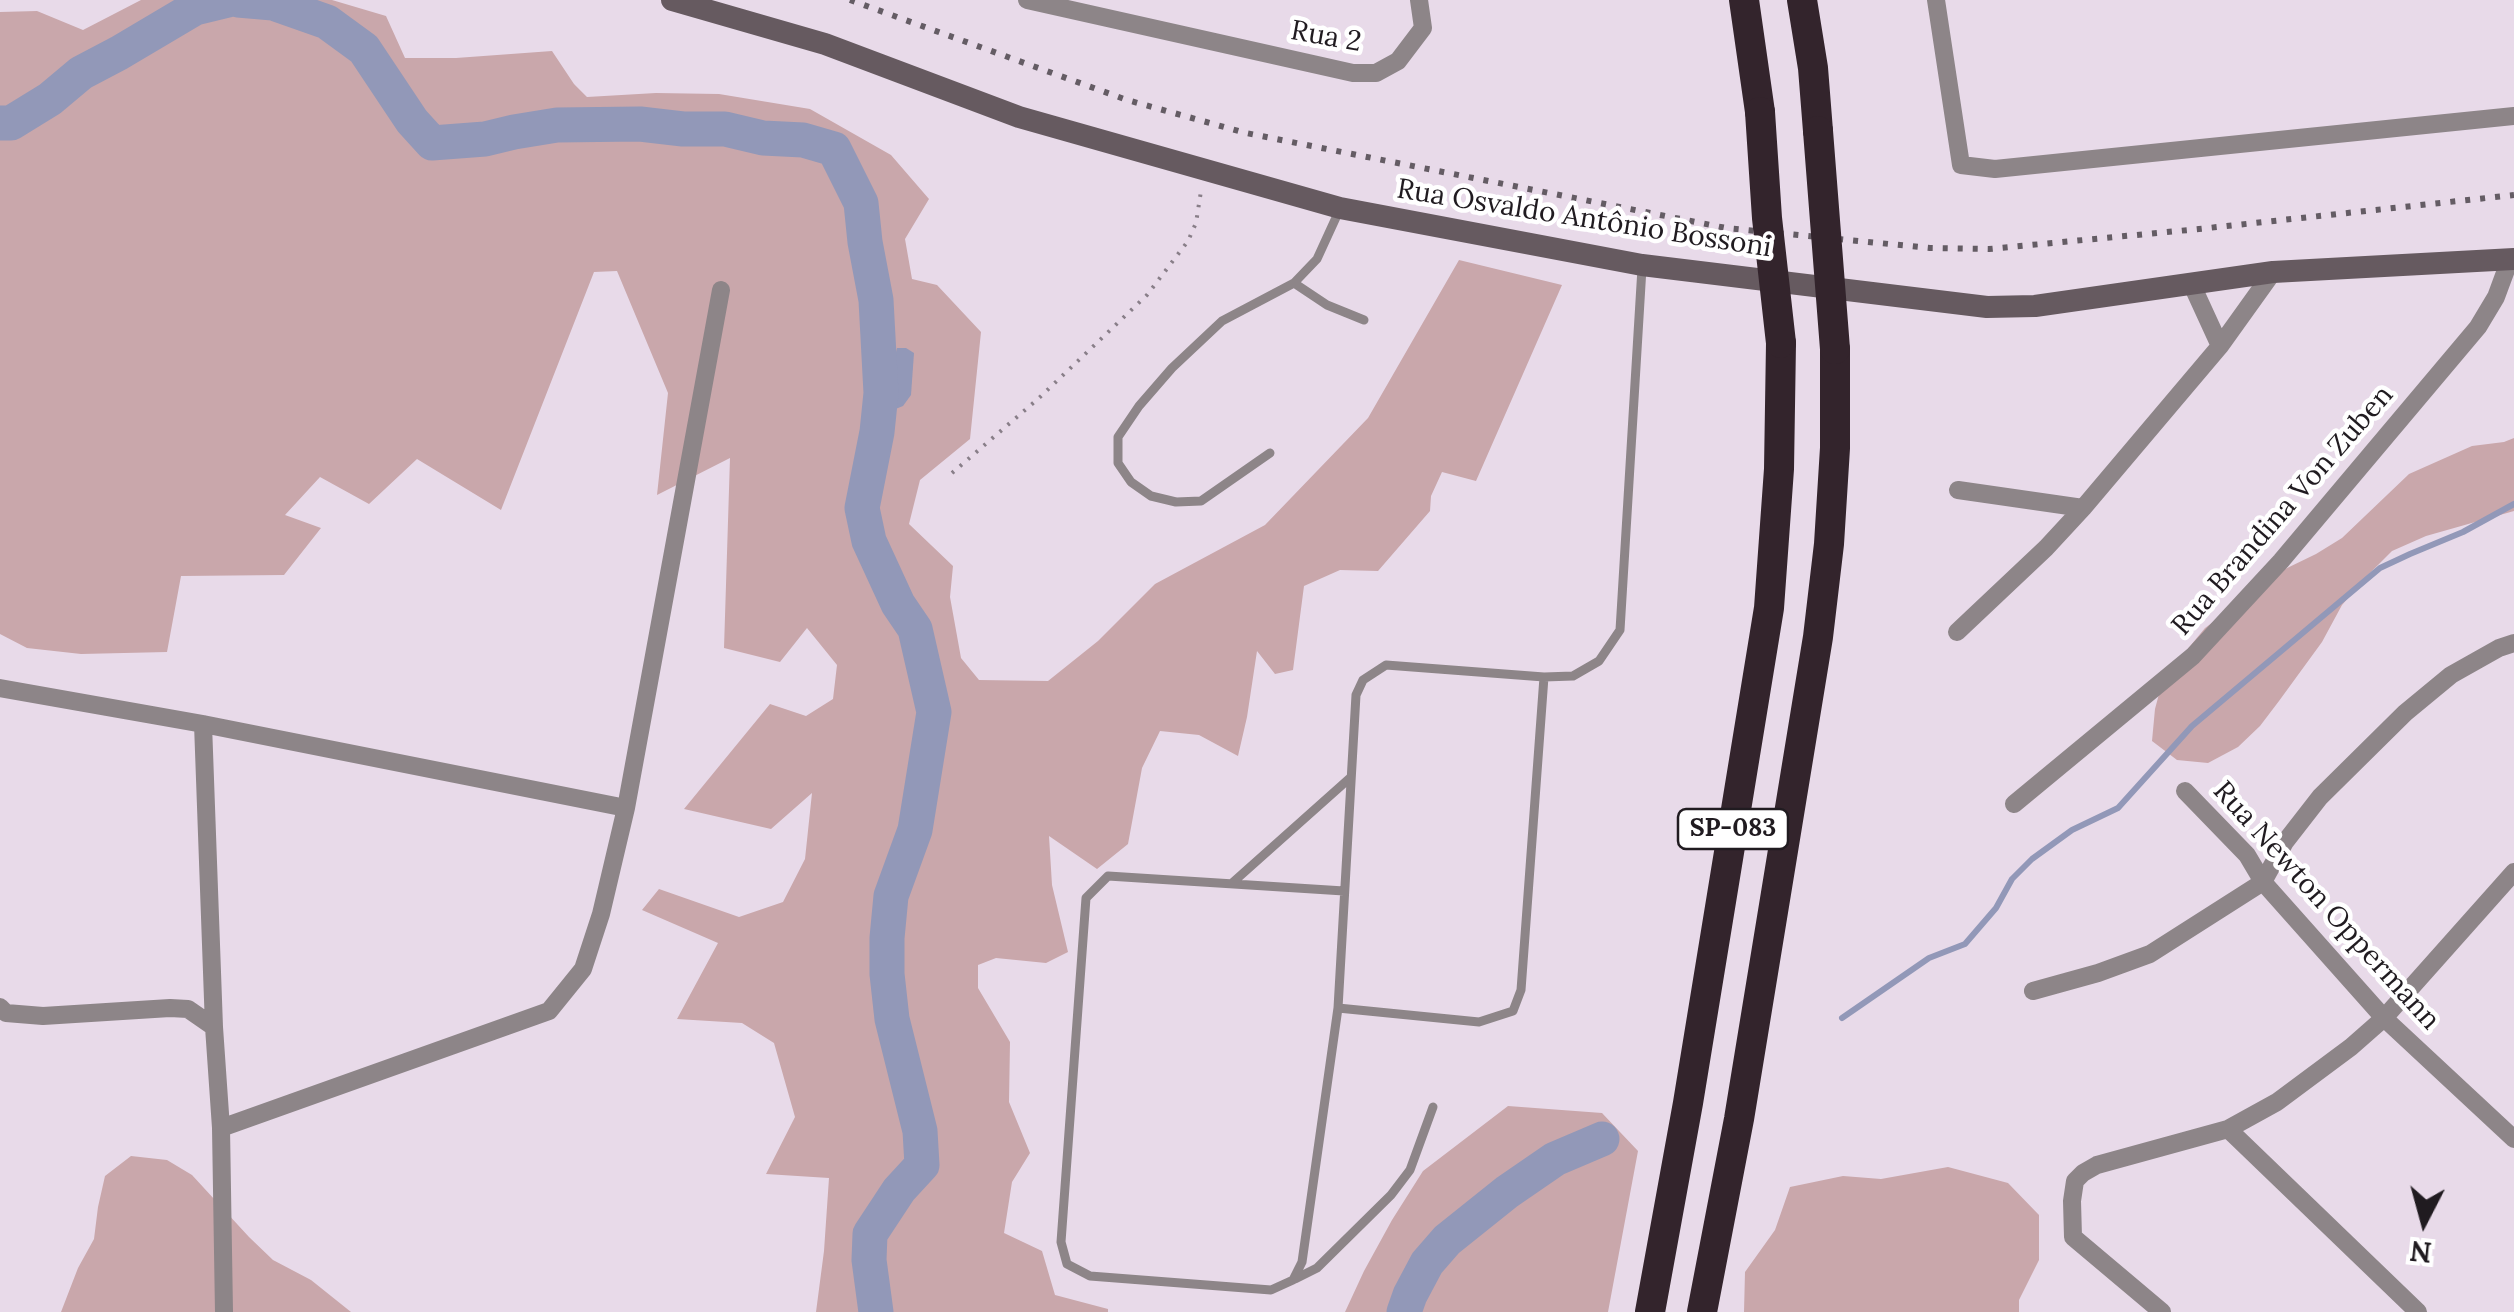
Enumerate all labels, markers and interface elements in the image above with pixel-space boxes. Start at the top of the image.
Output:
street label: Rua 2 [1288,14,1364,60]
street label: Rua Osvaldo Antônio Bossoni [1394,173,1774,265]
street label: Rua Brandina Von Zuben [2165,379,2401,643]
street label: Rua Newton Oppermann [2206,775,2446,1037]
road number: SP-083 [1678,809,1788,849]
north arrow [2374,1172,2474,1272]
text: N [2408,1233,2434,1271]

